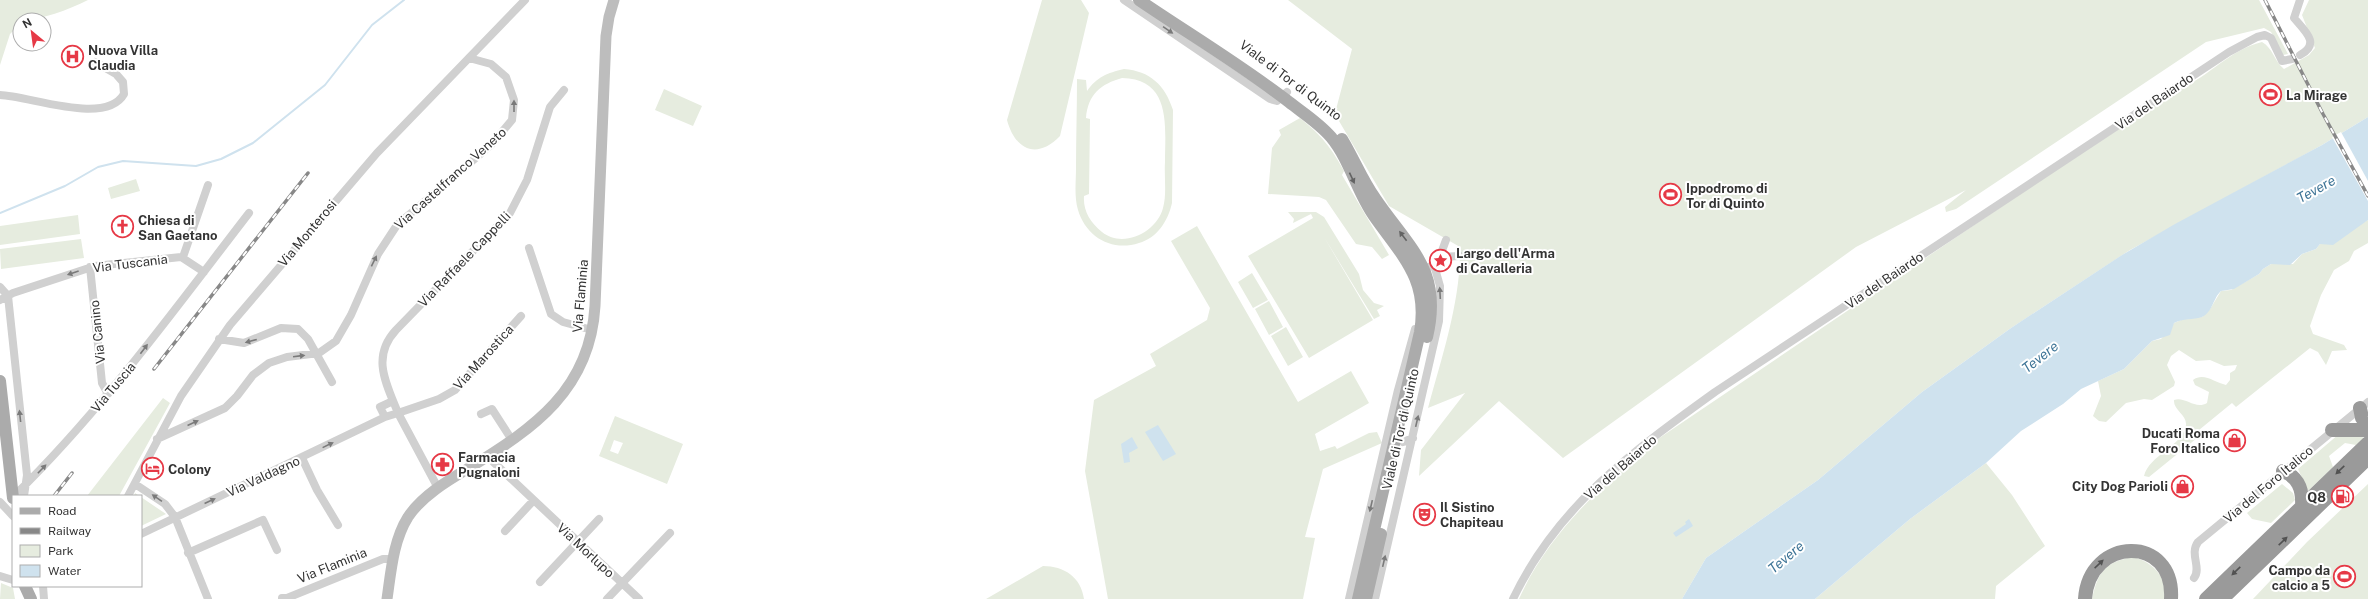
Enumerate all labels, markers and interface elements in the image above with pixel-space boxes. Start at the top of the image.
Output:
north arrow [12,12,52,52]
text: N [20,16,34,31]
one-way arrow [1163,26,1173,34]
street label: Viale di Tor di Quinto [1237,37,1345,124]
place label: Nuova Villa Claudia [88,43,158,73]
hospital icon: Nuova Villa Claudia [60,44,86,70]
street label: Via del Baiardo [2112,70,2196,133]
sports icon: La Mirage [2257,82,2283,108]
place label: La Mirage [2286,88,2347,103]
one-way arrow [511,99,517,112]
street label: Via Castelfranco Veneto [392,124,509,232]
water label: Tevere [2294,172,2338,206]
one-way arrow [1349,173,1355,184]
place label: Ippodromo di Tor di Quinto [1686,181,1767,211]
sports icon: Ippodromo di Tor di Quinto [1657,182,1683,208]
street label: Via Monterosi [275,197,340,270]
street label: Via Raffaele Cappelli [415,209,514,310]
place label: Chiesa di San Gaetano [138,213,217,243]
church icon: Chiesa di San Gaetano [110,214,136,240]
one-way arrow [1399,230,1407,241]
place label: Largo dell'Arma di Cavalleria [1456,246,1555,276]
place icon: Largo dell'Arma di Cavalleria [1427,247,1453,273]
street label: Via del Baiardo [1842,249,1926,312]
street label: Via Tuscania [92,251,168,276]
one-way arrow [371,256,378,267]
street label: Via Flaminia [570,259,591,333]
one-way arrow [67,270,79,276]
one-way arrow [1437,287,1444,299]
street label: Via Canino [87,299,108,365]
street label: Via Marostica [450,322,516,393]
one-way arrow [245,338,257,344]
water label: Tevere [2019,338,2062,376]
one-way arrow [140,343,149,354]
one-way arrow [293,352,305,359]
street label: Via Tuscia [88,359,139,415]
street label: Viale di Tor di Quinto [1379,367,1422,491]
one-way arrow [17,409,24,422]
one-way arrow [1414,415,1420,427]
one-way arrow [187,420,199,426]
place label: Ducati Roma Foro Italico [2142,426,2220,456]
shop icon: Ducati Roma Foro Italico [2222,427,2248,453]
street label: Via del Baiardo [1581,432,1659,503]
one-way arrow [322,442,333,448]
street label: Via del Foro Italico [2221,443,2316,526]
place label: Farmacia Pugnaloni [458,450,520,480]
pharmacy icon: Farmacia Pugnaloni [429,451,455,477]
street label: Via Valdagno [224,453,302,500]
hotel icon: Colony [140,456,166,482]
place label: Colony [168,462,212,477]
one-way arrow [37,464,47,474]
one-way arrow [2335,465,2345,474]
shop icon: City Dog Parioli [2170,473,2196,499]
place label: City Dog Parioli [2072,479,2168,494]
fuel station icon: Q8 [2329,484,2355,510]
place label: Q8 [2307,490,2326,505]
one-way arrow [152,494,162,502]
legend [12,495,142,587]
one-way arrow [205,498,216,504]
one-way arrow [1368,500,1374,512]
place label: Il Sistino Chapiteau [1440,500,1503,530]
theatre icon: Il Sistino Chapiteau [1411,501,1437,527]
text: Road [48,504,76,518]
street label: Via Morlupo [554,520,617,581]
text: Railway [48,524,92,538]
one-way arrow [2278,536,2288,546]
water label: Tevere [1765,537,1807,576]
text: Park [48,544,74,558]
street label: Via Flaminia [295,545,369,586]
one-way arrow [1382,555,1388,567]
one-way arrow [2094,559,2104,569]
place label: Campo da calcio a 5 [2268,563,2330,593]
text: Water [48,564,82,578]
sports icon: Campo da calcio a 5 [2332,564,2358,590]
one-way arrow [2231,566,2240,575]

